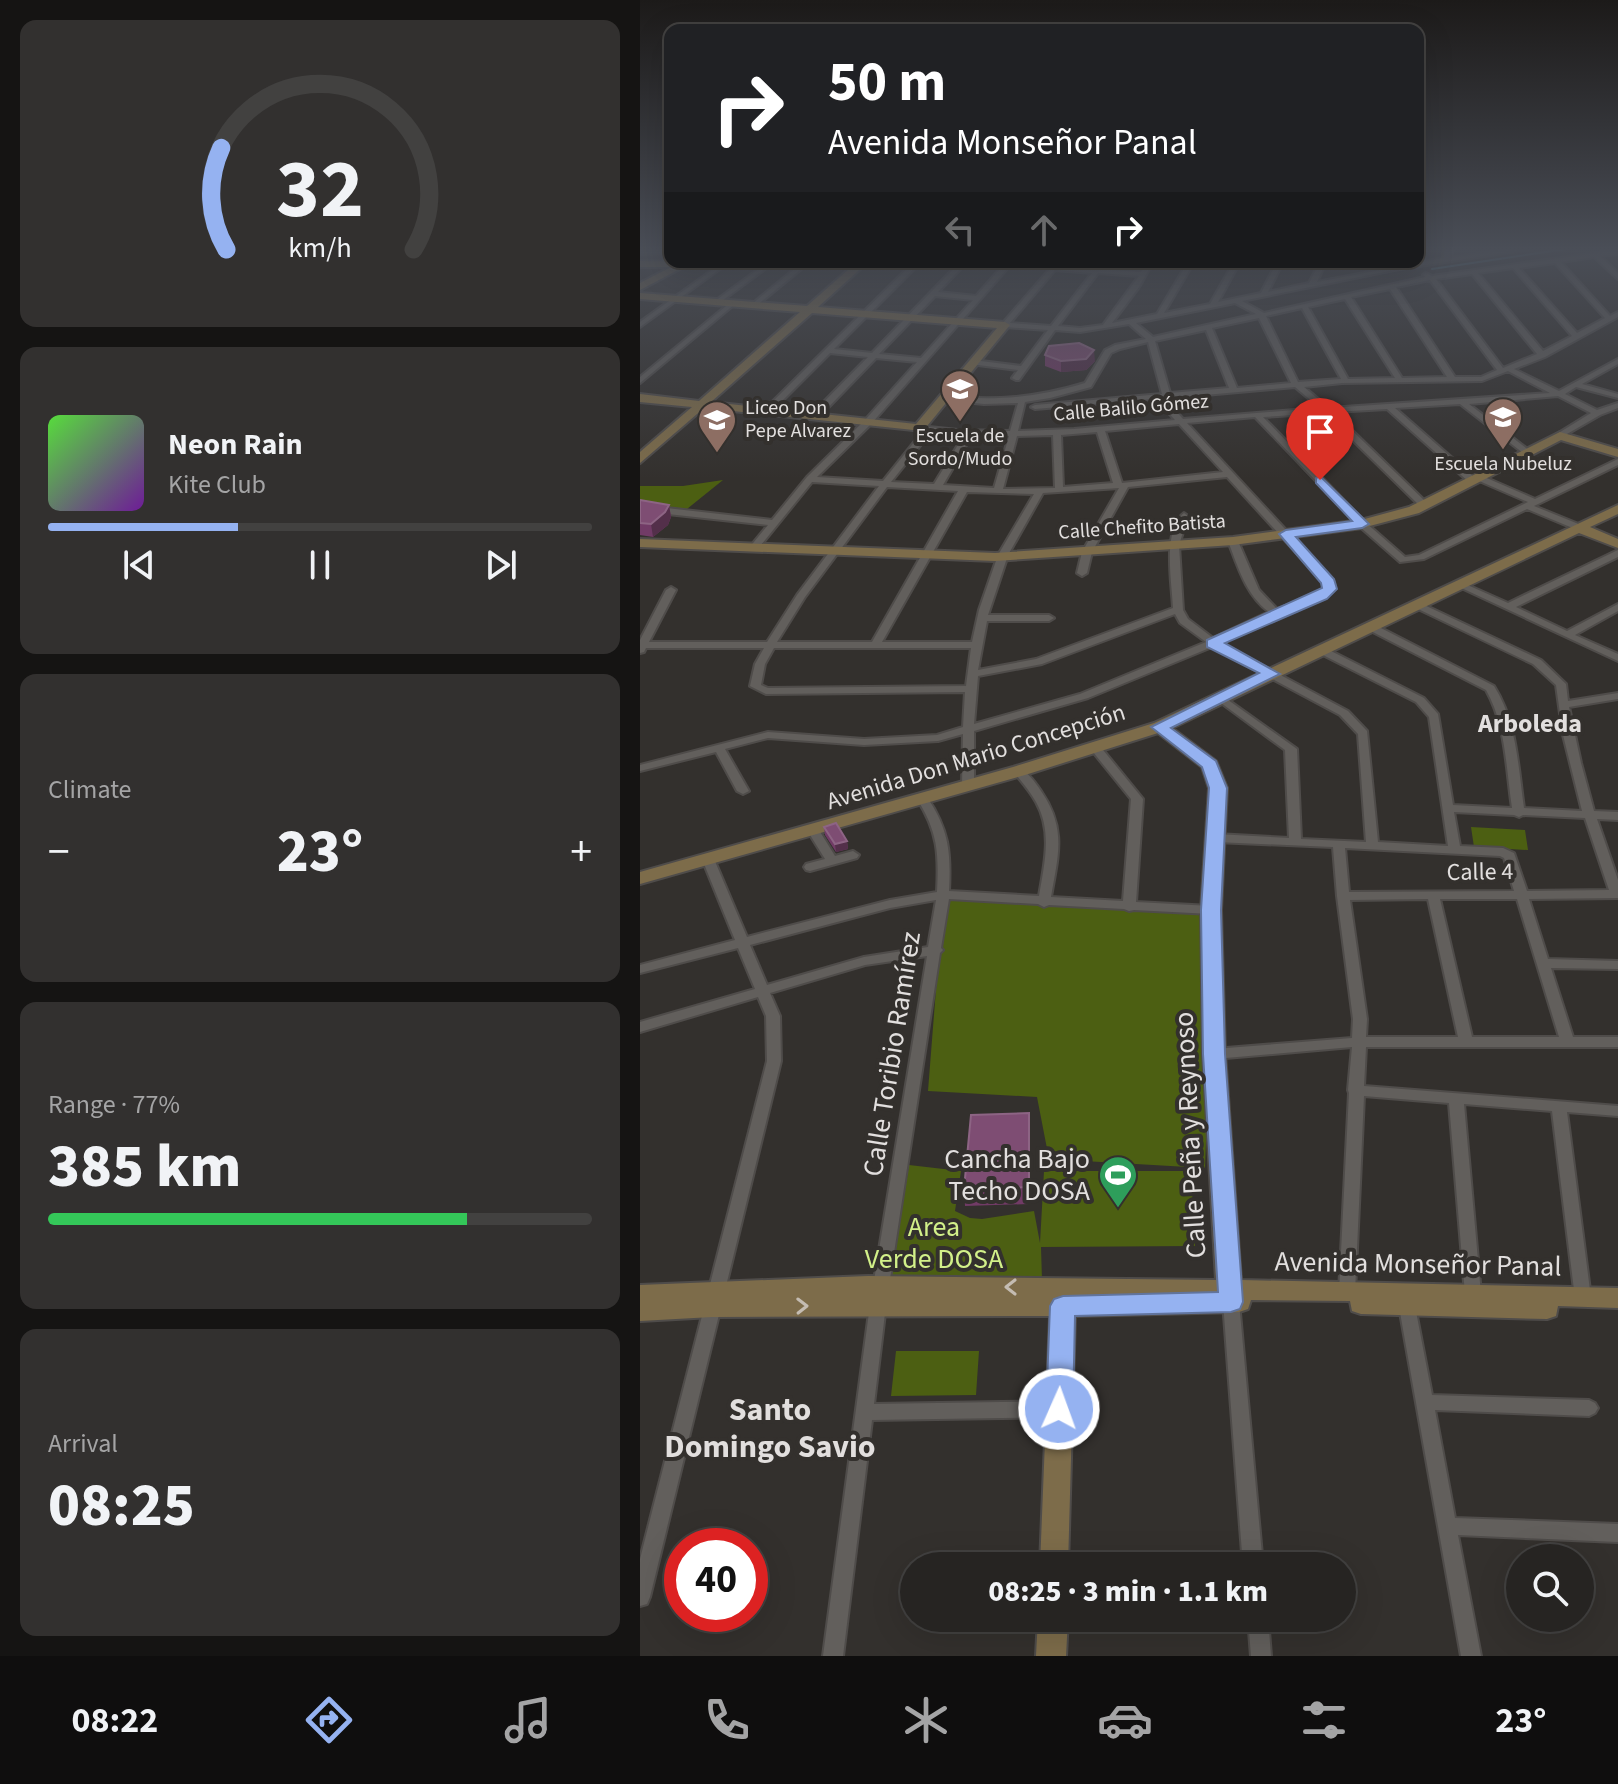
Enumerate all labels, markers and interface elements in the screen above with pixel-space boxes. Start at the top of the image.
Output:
text: 50 m [828,43,946,122]
icon: right [696,56,800,160]
text: Avenida Monseñor Panal [828,117,1197,168]
text: 32 [276,130,364,248]
icon: left [938,208,982,252]
icon: ahead [1022,208,1066,252]
icon: right [1106,208,1150,252]
text: km/h [288,228,352,268]
school or university icon: Escuela de Sordo/Mudo [939,368,981,423]
street label: Calle Balilo Gómez [1052,387,1210,429]
place label: Liceo Don Pepe Alvarez [745,394,851,445]
school or university icon: Escuela Nubeluz [1482,396,1524,451]
pin [1286,398,1354,480]
school or university icon: Liceo Don Pepe Alvarez [696,399,738,454]
icon: arrive [1298,410,1342,454]
place label: Escuela de Sordo/Mudo [908,422,1012,473]
text: Neon Rain [168,423,303,466]
place label: Escuela Nubeluz [1434,450,1572,478]
text: Kite Club [168,466,266,503]
street label: Calle Chefito Batista [1057,507,1227,547]
icon: previous [117,543,161,587]
icon: pause [298,543,342,587]
icon: next [479,543,523,587]
street label: Avenida Don Mario Concepción [822,695,1130,819]
district label: Arboleda [1477,705,1582,742]
text: Climate [48,771,132,808]
text: 23° [277,810,363,895]
text: − [48,821,70,884]
text: + [570,821,592,884]
street label: Calle 4 [1446,854,1514,890]
street label: Calle Toribio Ramírez [853,929,931,1179]
street label: Calle Peña y Reynoso [1164,1011,1216,1259]
text: Range · 77% [48,1086,180,1123]
text: 385 km [48,1125,241,1210]
place label: Cancha Bajo Techo DOSA [944,1139,1091,1211]
sports icon: Cancha Bajo Techo DOSA [1097,1154,1139,1209]
park label: Area Verde DOSA [865,1207,1004,1279]
street label: Avenida Monseñor Panal [1274,1241,1562,1287]
one-way arrow [1004,1278,1017,1296]
one-way arrow [796,1297,809,1315]
position arrow [1017,1367,1101,1451]
district label: Santo Domingo Savio [664,1387,876,1470]
text: Arrival [48,1425,118,1462]
text: 08:25 [48,1464,195,1549]
speed limit sign: 40 [664,1528,768,1632]
map controls [1506,1544,1594,1632]
button: search [1506,1544,1594,1632]
text: 08:25 · 3 min · 1.1 km [988,1570,1268,1613]
icon: directions [301,1692,357,1748]
icon: music [500,1692,556,1748]
icon: phone [699,1692,755,1748]
icon: climate [898,1692,954,1748]
icon: car [1097,1692,1153,1748]
icon: filters [1296,1692,1352,1748]
text: 08:22 [72,1695,158,1746]
text: 23° [1495,1695,1547,1746]

